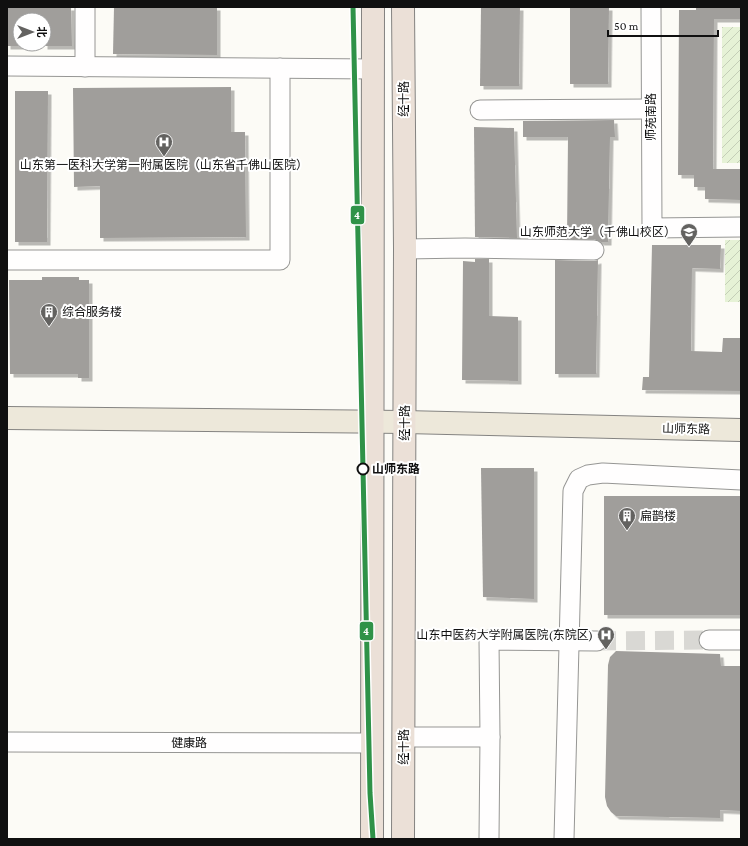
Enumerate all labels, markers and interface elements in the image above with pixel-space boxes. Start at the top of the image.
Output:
north arrow [12,12,52,52]
scale bar [608,12,718,38]
text: 50 m [614,19,639,33]
text: 北 [36,27,48,38]
street label: 经十路 [397,81,411,117]
street label: 师苑南路 [644,93,658,141]
hospital icon: 山东第一医科大学第一附属医院（山东省千佛山医院） [154,132,174,157]
place label: 山东第一医科大学第一附属医院（山东省千佛山医院） [20,158,308,172]
line badge: 4 [350,205,365,225]
text: 4 [354,209,360,221]
school or university icon: 山东师范大学（千佛山校区） [679,222,699,247]
place label: 山东师范大学（千佛山校区） [520,225,676,239]
building icon: 综合服务楼 [39,302,59,327]
place label: 综合服务楼 [62,305,122,319]
street label: 经十路 [398,405,412,441]
street label: 山师东路 [662,422,710,436]
marker: 山师东路 [356,462,370,476]
place label: 山师东路 [372,462,420,476]
building icon: 扁鹊楼 [617,506,637,531]
place label: 扁鹊楼 [640,509,676,523]
line badge: 4 [359,621,374,641]
text: 4 [363,625,369,637]
hospital icon: 山东中医药大学附属医院(东院区) [596,625,616,650]
place label: 山东中医药大学附属医院(东院区) [417,628,593,642]
street label: 经十路 [397,729,411,765]
street label: 健康路 [171,736,207,750]

